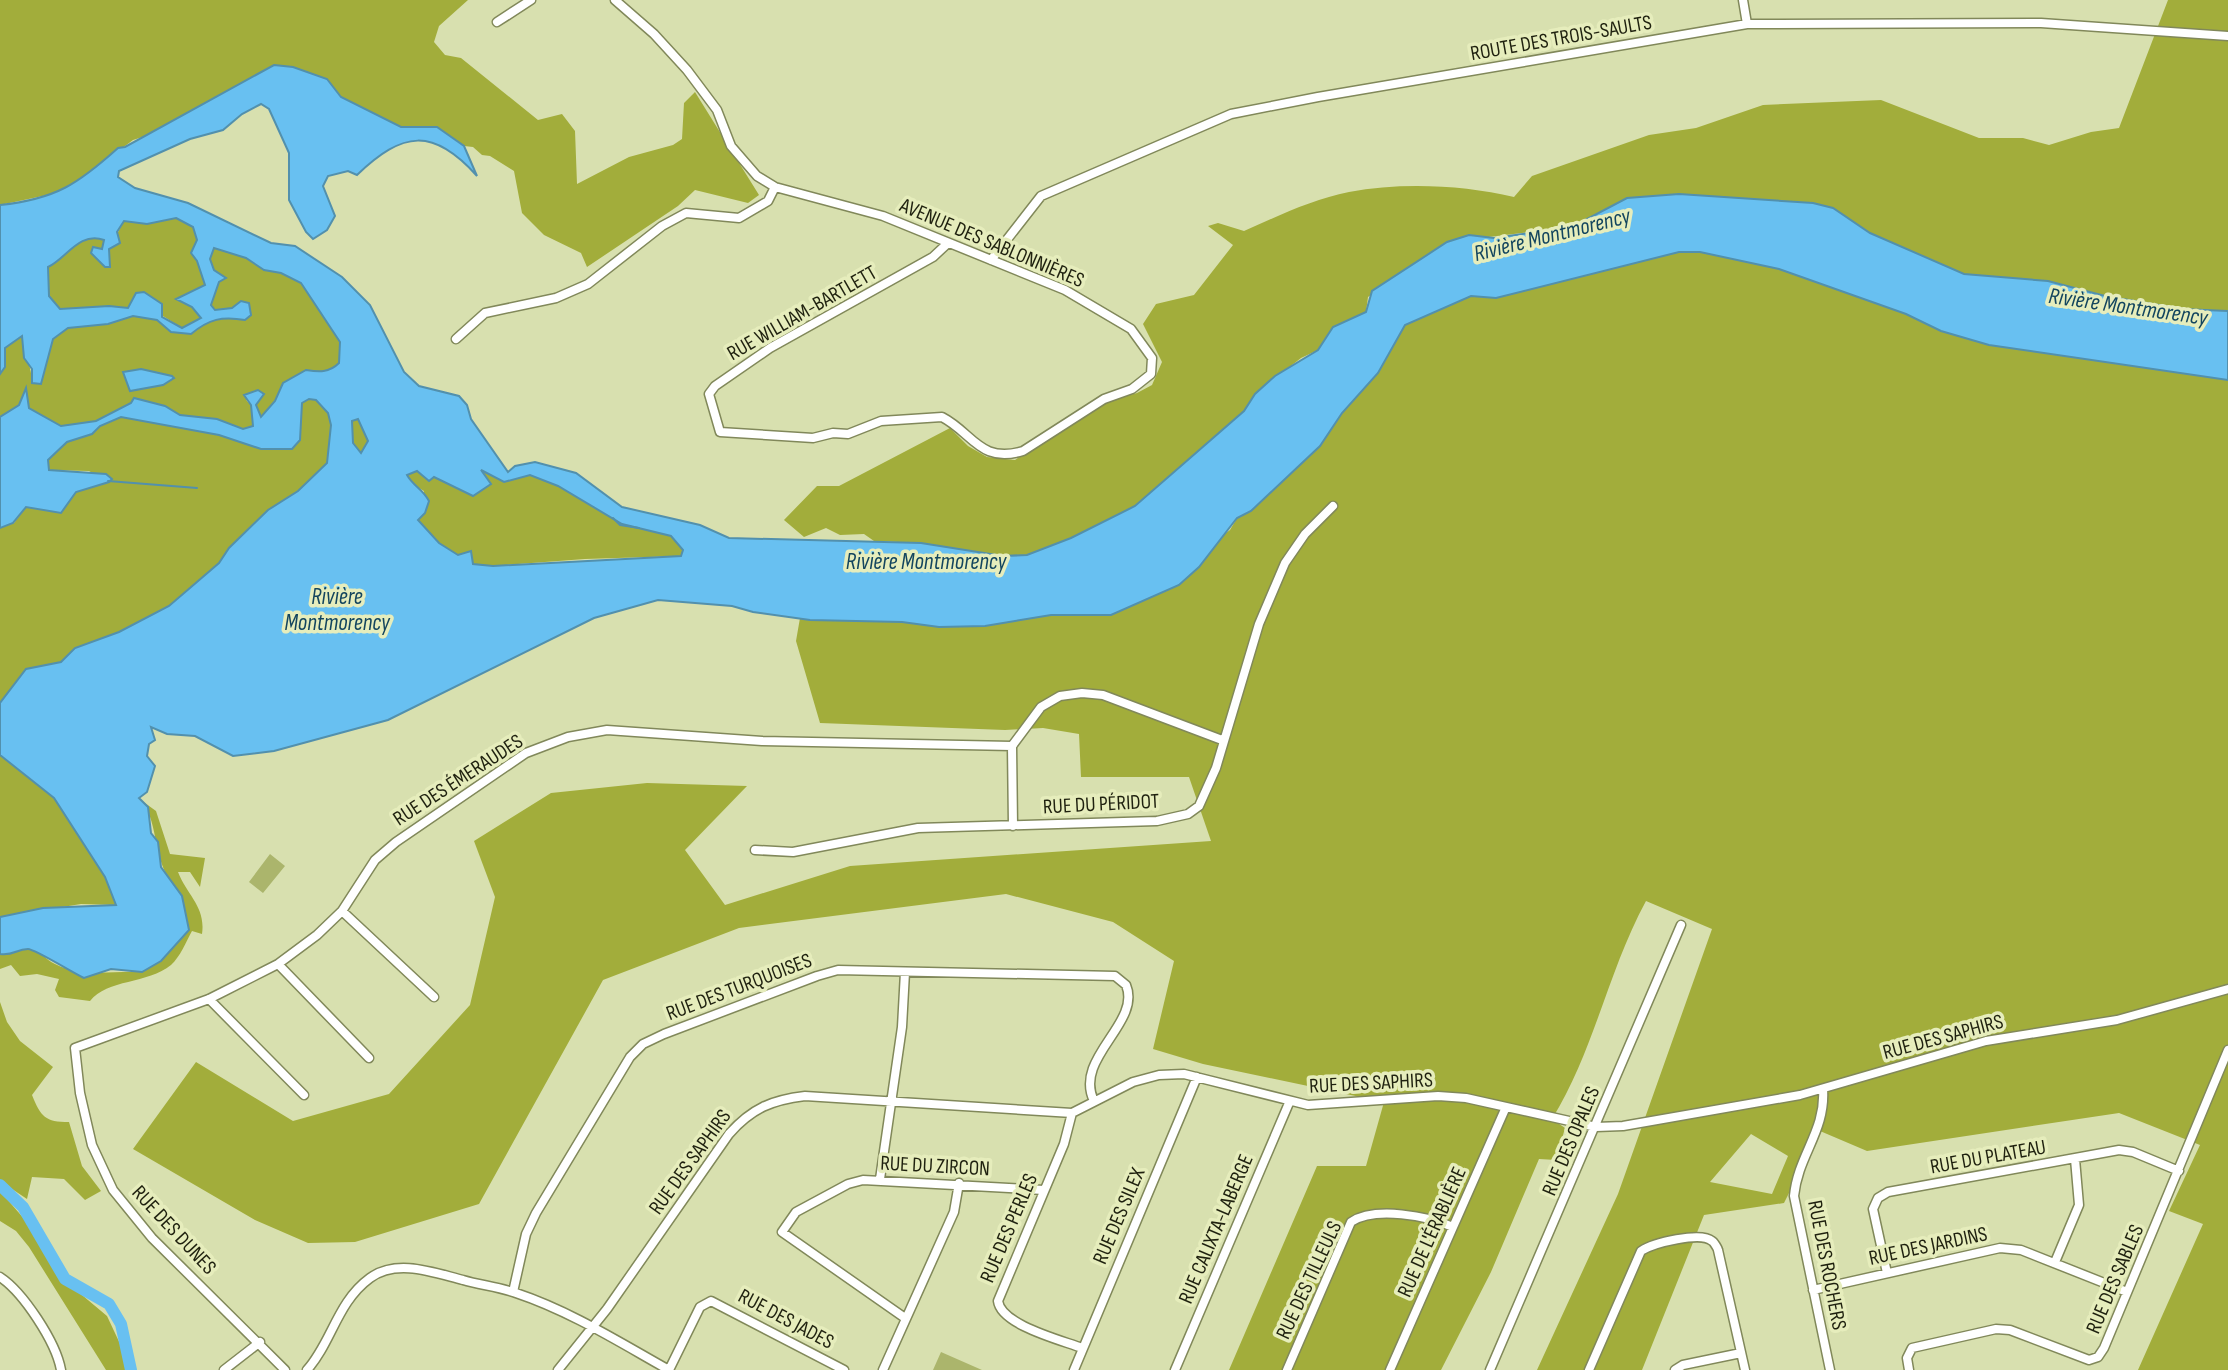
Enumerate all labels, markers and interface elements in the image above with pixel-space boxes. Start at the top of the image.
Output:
street label: ROUTE DES TROIS-SAULTS [1468,10,1654,66]
street label: AVENUE DES SABLONNIÈRES [895,192,1088,293]
water label: Rivière Montmorency [1471,202,1634,268]
street label: RUE WILLIAM-BARTLETT [723,260,882,366]
water label: Rivière Montmorency [2047,282,2211,332]
water label: Rivière Montmorency [846,548,1007,576]
water label: Rivière Montmorency [284,583,391,637]
street label: RUE DES ÉMERAUDES [388,729,528,831]
street label: RUE DU PÉRIDOT [1042,788,1160,820]
street label: RUE DES TURQUOISES [663,948,815,1026]
street label: RUE DES SAPHIRS [1880,1009,2006,1065]
street label: RUE DES SAPHIRS [1309,1067,1433,1099]
street label: RUE DES OPALES [1537,1083,1605,1199]
street label: RUE DES SAPHIRS [644,1105,736,1219]
street label: RUE DU PLATEAU [1928,1135,2048,1179]
street label: RUE DU ZIRCON [880,1151,990,1181]
street label: RUE CALIXTA-LABERGE [1173,1151,1259,1307]
street label: RUE DE L'ÉRABLIÈRE [1392,1163,1472,1301]
street label: RUE DES SILEX [1088,1164,1150,1268]
street label: RUE DES PERLES [975,1170,1043,1286]
street label: RUE DES DUNES [127,1180,221,1280]
street label: RUE DES ROCHERS [1802,1198,1852,1332]
street label: RUE DES TILLEULS [1271,1217,1347,1343]
street label: RUE DES JARDINS [1866,1221,1990,1271]
street label: RUE DES SABLES [2081,1221,2149,1337]
street label: RUE DES JADES [734,1283,838,1355]

